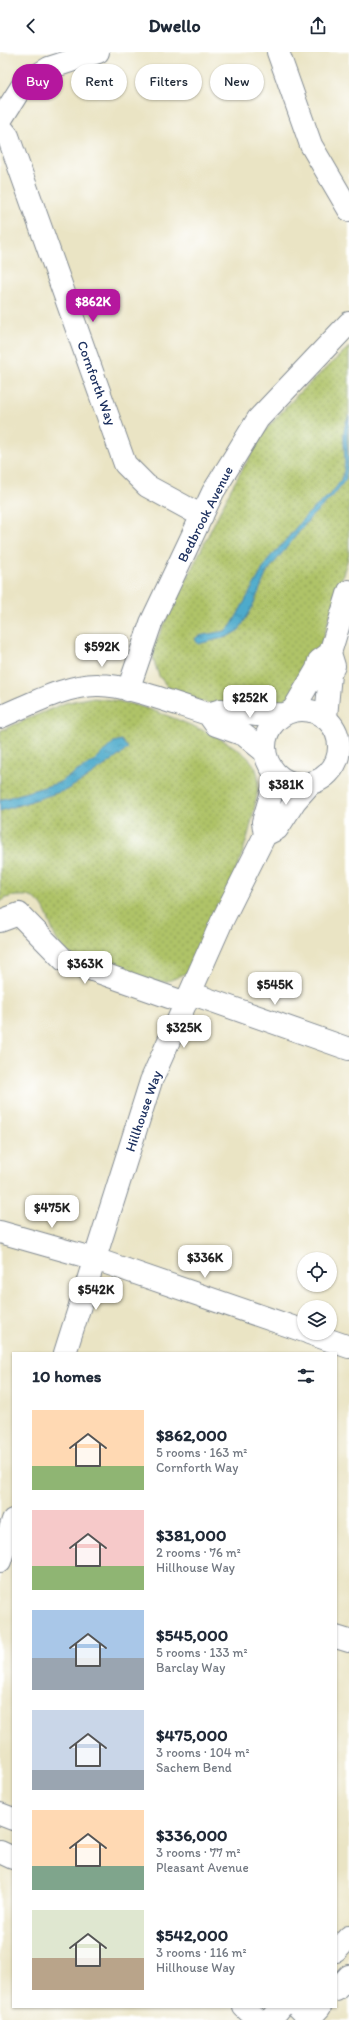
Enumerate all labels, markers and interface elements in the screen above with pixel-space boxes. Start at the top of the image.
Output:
icon: back [20,15,42,37]
text: Dwello [148,15,201,37]
icon: share [307,15,329,37]
chip: Buy [12,64,63,100]
chip: Rent [71,64,127,100]
chip: Filters [135,64,202,100]
chip: New [210,64,264,100]
pin: $862K [65,289,121,323]
text: $862K [75,294,111,309]
street label: Cornforth Way [73,339,120,428]
street label: Bedbrook Avenue [174,463,237,565]
pin: $592K [74,634,130,668]
text: $592K [84,639,120,654]
pin: $252K [222,685,278,719]
text: $252K [232,690,268,705]
pin: $381K [258,772,314,806]
text: $381K [268,777,304,792]
pin: $363K [57,951,113,985]
text: $363K [67,956,103,971]
pin: $545K [247,972,303,1006]
text: $545K [257,977,293,992]
pin: $325K [156,1015,212,1049]
text: $325K [166,1020,202,1035]
street label: Hillhouse Way [122,1068,165,1154]
pin: $475K [24,1195,80,1229]
text: $475K [34,1200,70,1215]
pin: $336K [177,1245,233,1279]
text: $336K [187,1250,223,1265]
map controls [297,1252,337,1340]
button: locate [297,1252,337,1292]
pin: $542K [68,1277,124,1311]
text: $542K [78,1282,114,1297]
button: layers [297,1300,337,1340]
icon: filters [295,1365,317,1387]
text: 10 homes [32,1366,101,1386]
text: $862,000 [156,1425,227,1445]
icon: home [64,1426,112,1474]
text: 5 rooms · 163 m² [156,1445,247,1460]
text: Cornforth Way [156,1460,238,1475]
text: $381,000 [156,1525,227,1545]
icon: home [64,1526,112,1574]
text: 2 rooms · 76 m² [156,1545,241,1560]
text: Hillhouse Way [156,1560,235,1575]
text: $545,000 [156,1625,228,1645]
icon: home [64,1626,112,1674]
text: 5 rooms · 133 m² [156,1645,248,1660]
text: Barclay Way [156,1660,225,1675]
text: $475,000 [156,1725,228,1745]
icon: home [64,1726,112,1774]
text: 3 rooms · 104 m² [156,1745,249,1760]
text: Sachem Bend [156,1760,232,1775]
text: $336,000 [156,1825,228,1845]
icon: home [64,1826,112,1874]
text: 3 rooms · 77 m² [156,1845,241,1860]
text: Pleasant Avenue [156,1860,249,1875]
text: $542,000 [156,1925,228,1945]
icon: home [64,1926,112,1974]
text: 3 rooms · 116 m² [156,1945,247,1960]
text: Hillhouse Way [156,1960,235,1975]

